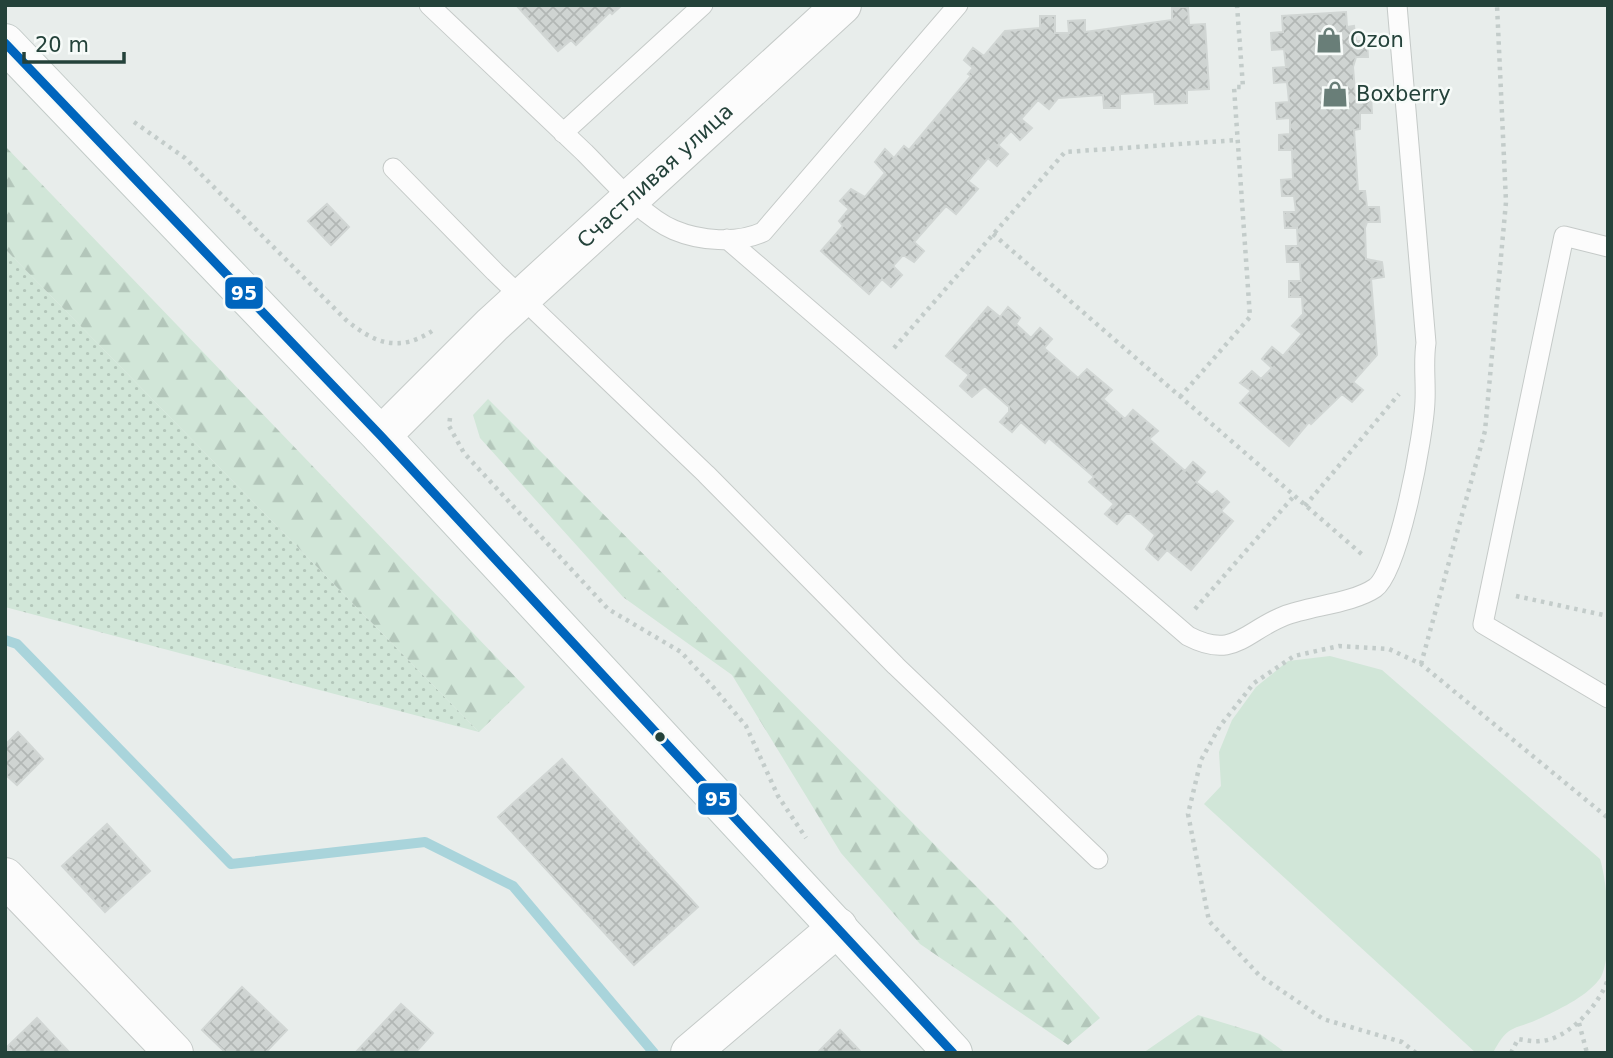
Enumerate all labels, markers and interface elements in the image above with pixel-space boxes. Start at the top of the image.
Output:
scale bar [24,21,124,65]
shop icon: Ozon [1314,25,1344,55]
place label: Ozon [1350,28,1404,52]
text: 20 m [35,33,89,57]
shop icon: Boxberry [1320,79,1350,109]
place label: Boxberry [1356,82,1451,106]
street label: Счастливая улица [572,99,738,253]
line badge: 95 [224,276,264,310]
text: 95 [231,282,257,304]
unlabelled marker [653,730,667,744]
line badge: 95 [697,782,738,816]
text: 95 [705,788,731,810]

